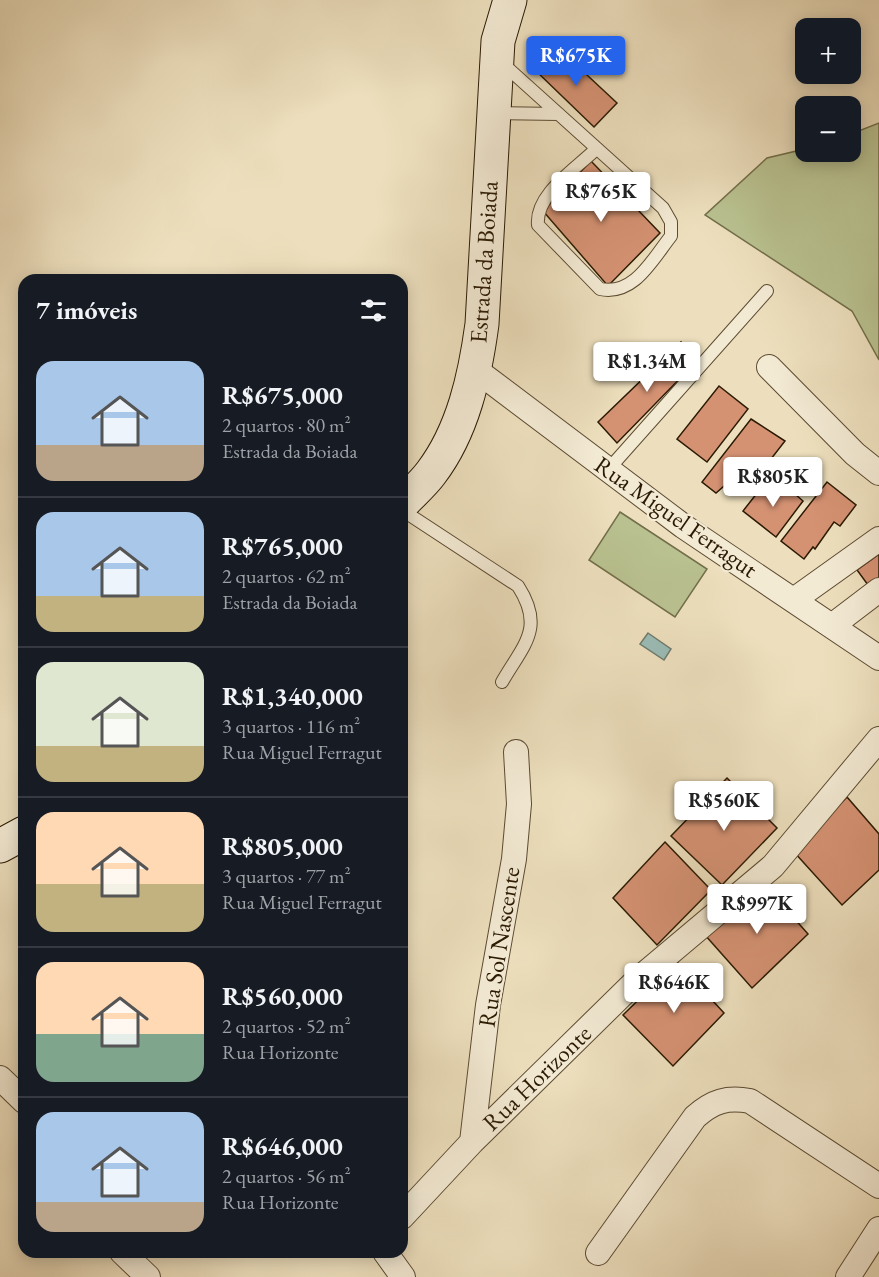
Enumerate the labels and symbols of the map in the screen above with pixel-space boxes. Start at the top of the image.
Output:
pin: R$675K [527,36,625,87]
pin: R$765K [552,172,650,223]
street label: Estrada da Boiada [462,179,505,344]
pin: R$1.34M [592,342,702,393]
street label: Rua Miguel Ferragut [589,449,764,585]
pin: R$805K [724,457,822,508]
pin: R$560K [675,781,773,832]
street label: Rua Sol Nascente [471,865,526,1029]
pin: R$997K [708,884,806,935]
pin: R$646K [625,963,723,1014]
street label: Rua Horizonte [476,1018,598,1137]

